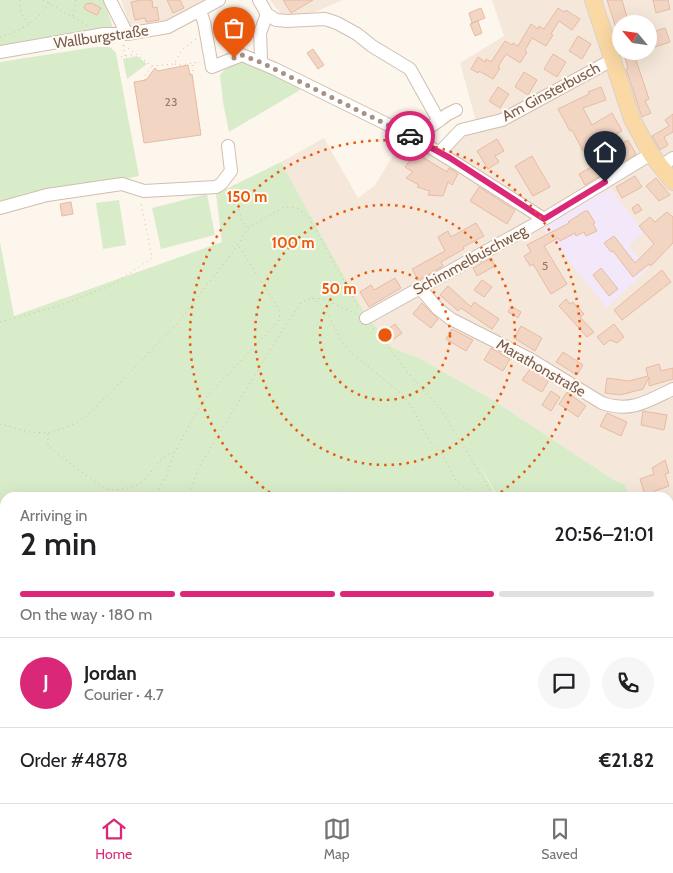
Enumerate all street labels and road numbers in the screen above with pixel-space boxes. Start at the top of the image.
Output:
street label: Wallburgstraße [52,21,150,53]
street label: Am Ginsterbusch [499,59,603,125]
street label: Schimmelbuschweg [410,221,531,299]
street label: Marathonstraße [493,335,589,401]

